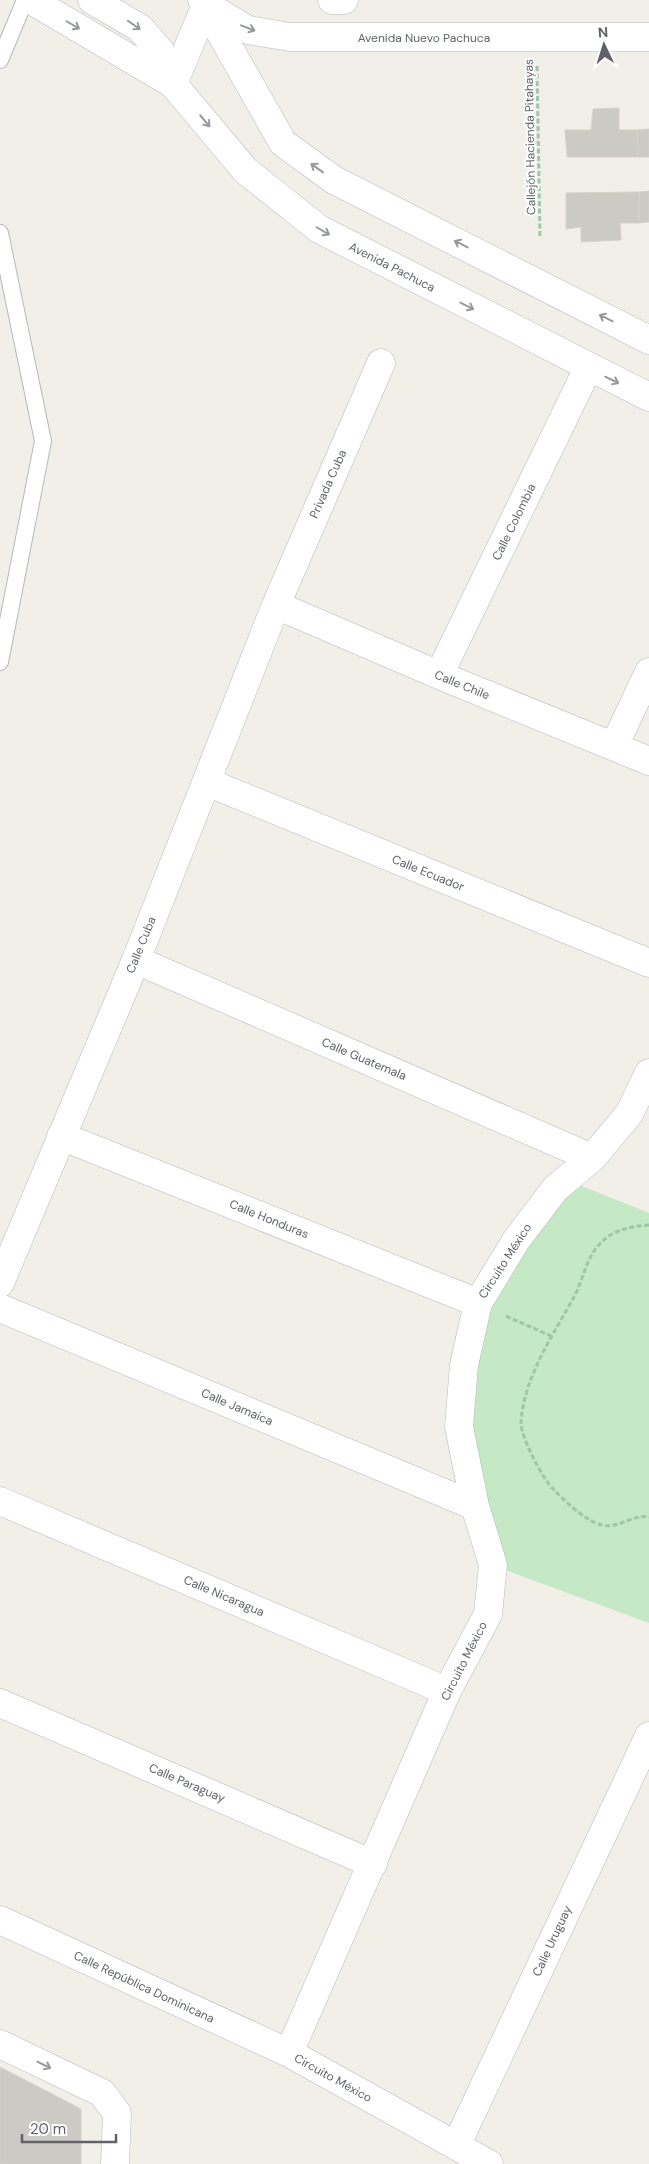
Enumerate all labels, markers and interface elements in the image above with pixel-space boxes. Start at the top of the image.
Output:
one-way arrow [65,20,79,30]
one-way arrow [127,20,141,30]
north arrow [579,20,629,70]
text: N [597,23,609,41]
one-way arrow [240,24,255,33]
street label: Avenida Nuevo Pachuca [358,30,490,46]
street label: Callejón Hacienda Pitahayas [521,59,539,215]
one-way arrow [199,115,210,128]
one-way arrow [310,163,324,173]
one-way arrow [316,227,330,237]
street label: Avenida Pachuca [346,238,438,296]
one-way arrow [453,239,468,249]
one-way arrow [460,301,475,311]
one-way arrow [598,313,613,323]
one-way arrow [604,375,619,385]
street label: Privada Cuba [306,447,350,521]
street label: Calle Colombia [488,481,540,563]
street label: Calle Chile [432,667,492,703]
street label: Calle Ecuador [389,851,467,895]
street label: Calle Cuba [122,914,160,976]
street label: Calle Guatemala [319,1034,409,1084]
street label: Calle Honduras [227,1196,311,1242]
street label: Circuito México [475,1220,535,1302]
street label: Calle Jamaica [199,1385,275,1429]
street label: Calle Nicaragua [181,1572,267,1620]
street label: Circuito México [437,1619,491,1703]
street label: Calle Paraguay [146,1760,228,1806]
street label: Calle Uruguay [529,1903,576,1979]
street label: Calle República Dominicana [71,1947,217,2027]
street label: Circuito México [291,2050,375,2106]
one-way arrow [36,2061,51,2071]
scale bar [22,2112,116,2144]
text: 20 m [30,2119,66,2139]

